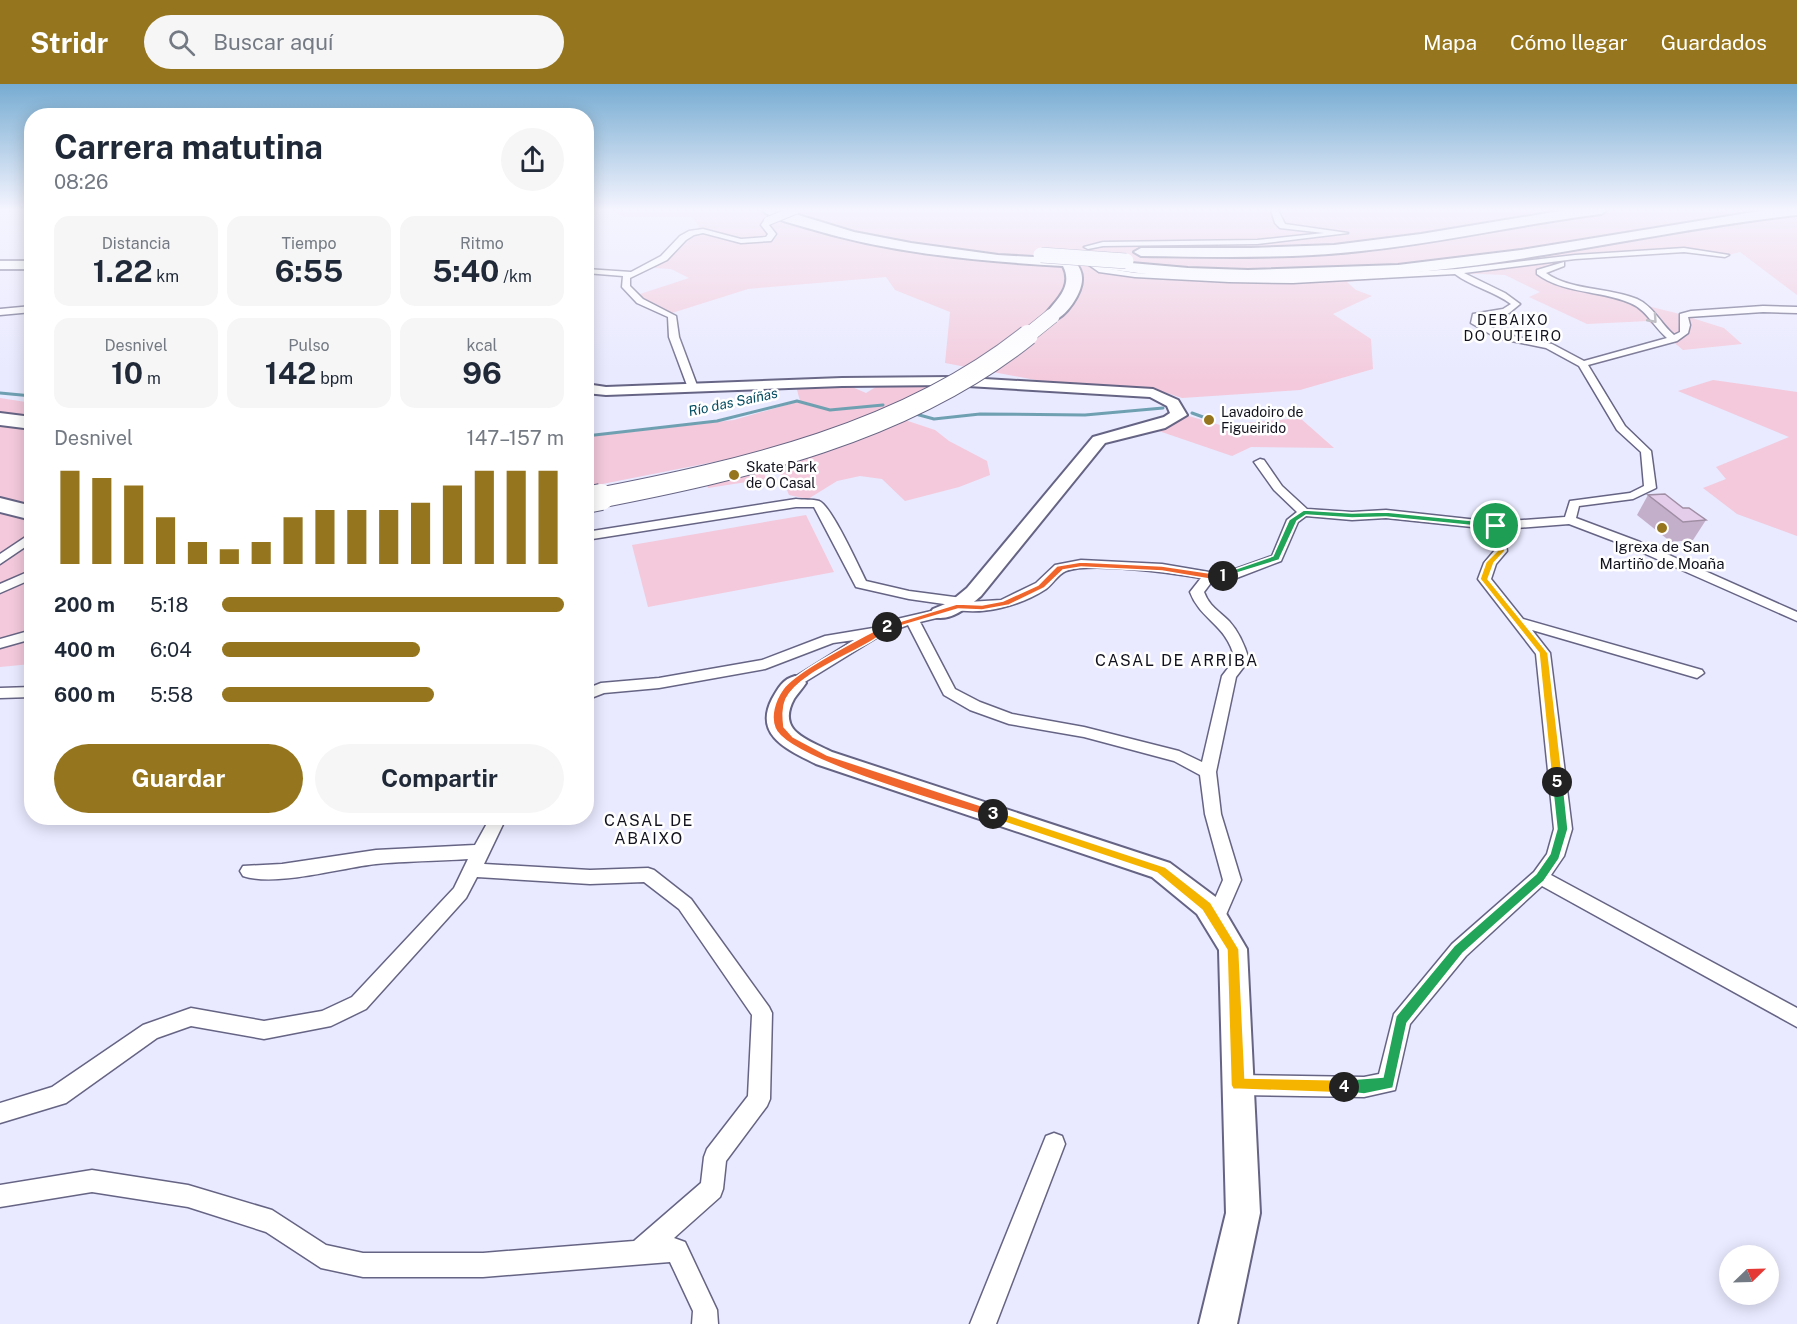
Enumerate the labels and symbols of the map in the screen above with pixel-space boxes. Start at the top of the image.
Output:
district label: DEBAIXO DO OUTEIRO [1464,312,1562,344]
one-way arrow [1646,312,1657,323]
water label: Río das Saíñas [687,385,779,419]
place label: Lavadoiro de Figueirido [1221,404,1304,436]
marker: Lavadoiro de Figueirido [1202,413,1216,427]
place label: Skate Park de O Casal [746,459,817,491]
marker: Skate Park de O Casal [727,468,741,482]
pin [1470,500,1521,551]
marker: Igrexa de San Martiño de Moaña [1655,521,1669,535]
place label: Igrexa de San Martiño de Moaña [1599,538,1725,572]
pin: 1 [1208,561,1238,591]
pin: 2 [872,612,902,642]
district label: CASAL DE ARRIBA [1095,651,1259,670]
pin: 5 [1542,767,1572,797]
pin: 3 [978,799,1008,829]
district label: CASAL DE ABAIXO [604,811,694,848]
pin: 4 [1329,1072,1359,1102]
north arrow [1719,1245,1779,1305]

